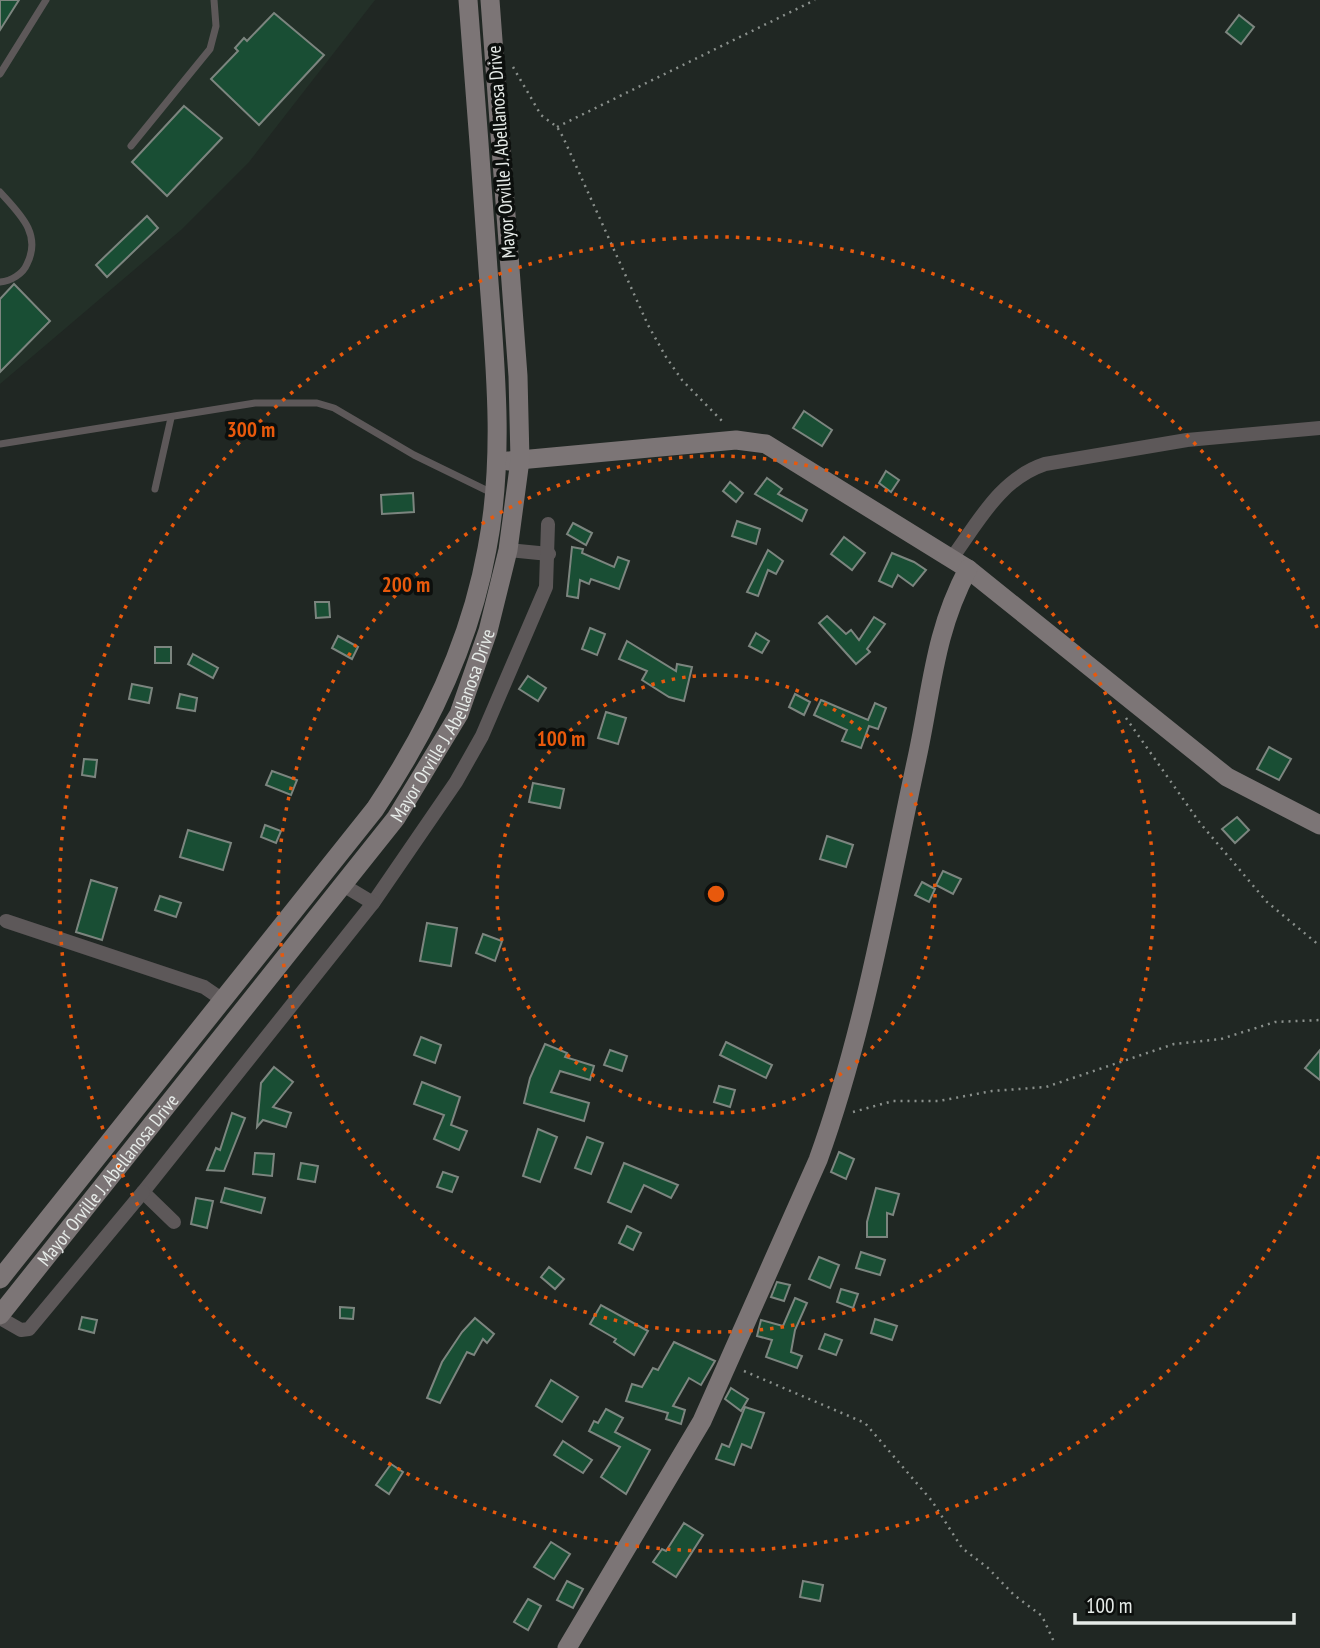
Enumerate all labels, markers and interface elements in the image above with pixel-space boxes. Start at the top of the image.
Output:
street label: Mayor Orville J. Abellanosa Drive [482,45,520,259]
text: 300 m [227,416,275,443]
text: 200 m [382,571,430,598]
street label: Mayor Orville J. Abellanosa Drive [385,625,500,826]
text: 100 m [537,725,585,752]
centre of rings [704,882,728,906]
street label: Mayor Orville J. Abellanosa Drive [32,1089,184,1271]
scale bar [1075,1582,1294,1626]
text: 100 m [1086,1592,1132,1619]

